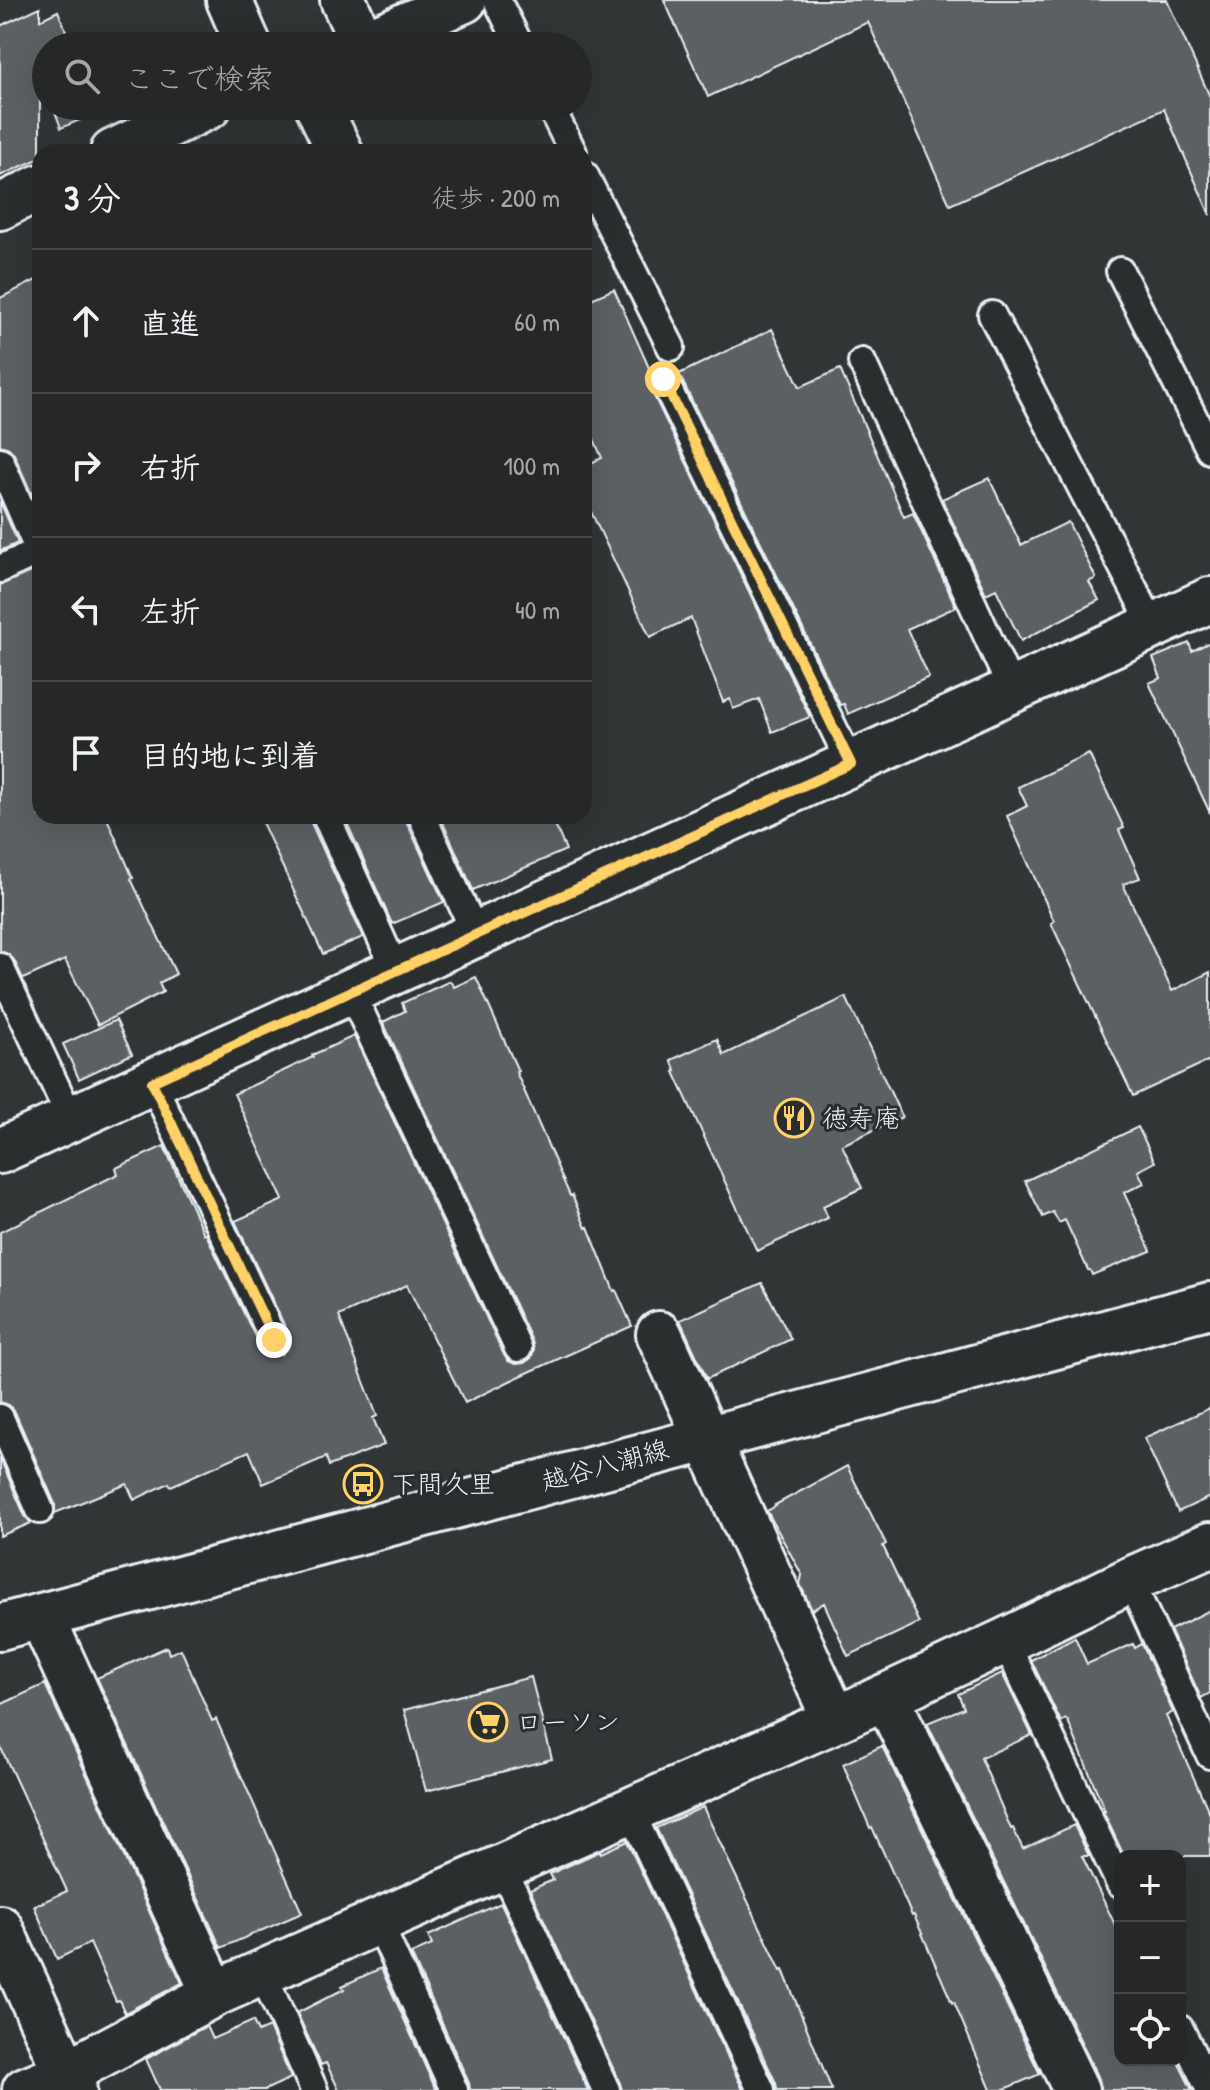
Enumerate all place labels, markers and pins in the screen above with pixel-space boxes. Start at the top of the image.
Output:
restaurant icon: 徳寿庵 [773,1097,815,1139]
place label: 徳寿庵 [822,1100,900,1135]
bus stop icon: 下間久里 [342,1463,384,1505]
place label: 下間久里 [391,1466,495,1501]
supermarket icon: ローソン [467,1701,509,1743]
place label: ローソン [516,1704,620,1739]

